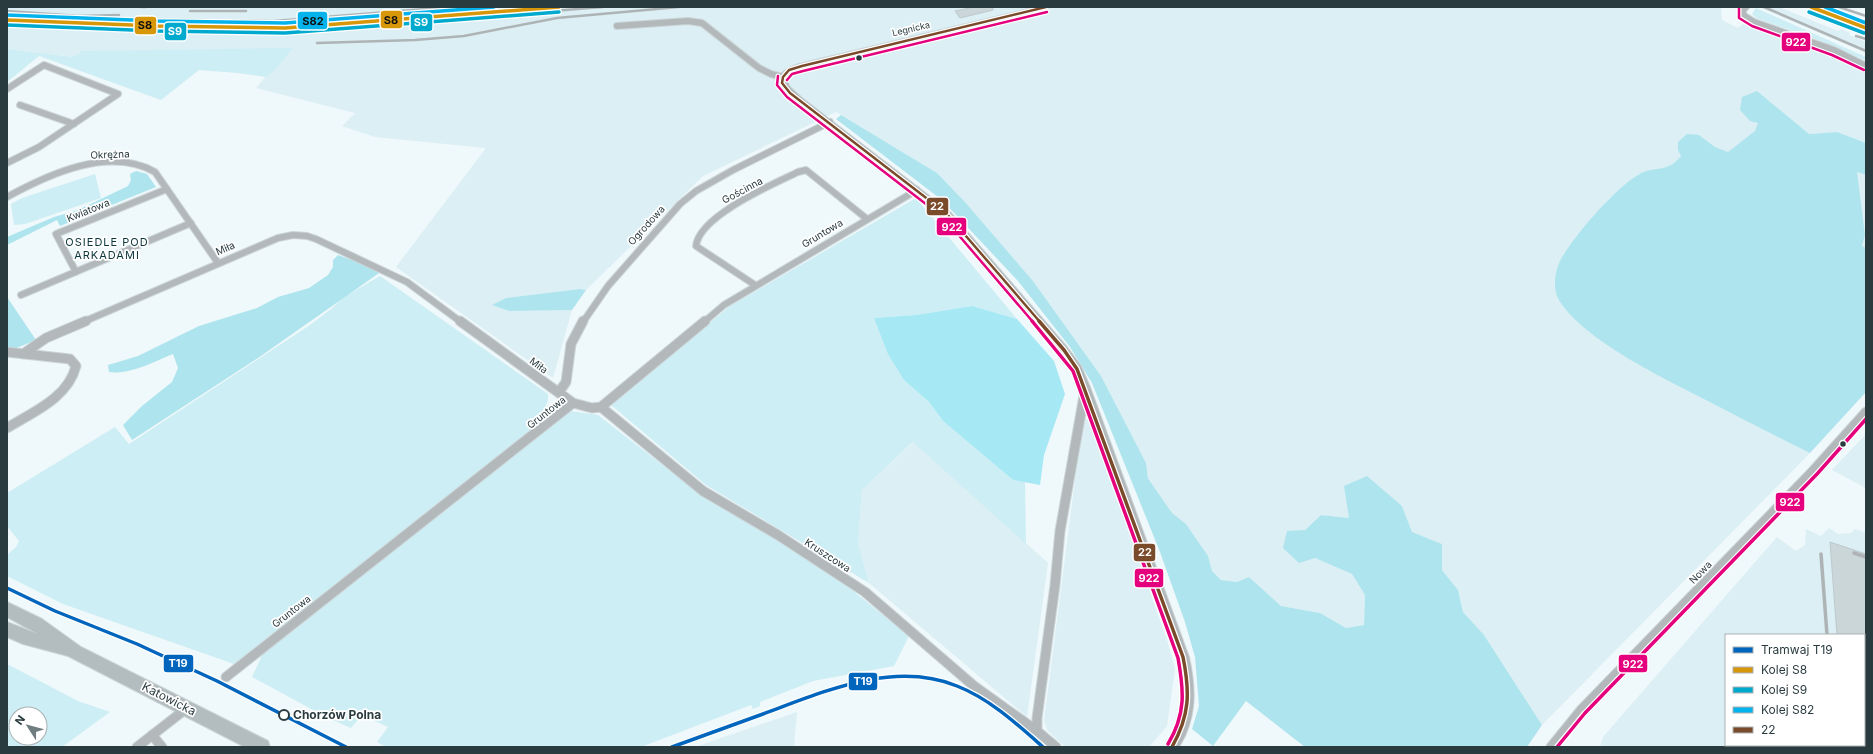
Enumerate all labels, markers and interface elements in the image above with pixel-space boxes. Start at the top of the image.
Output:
line badge: S8 [380,10,403,29]
line badge: S82 [297,11,328,30]
text: S8 [384,13,398,27]
line badge: S9 [410,13,433,32]
text: S82 [302,14,324,28]
text: S9 [414,15,428,29]
line badge: S8 [134,16,157,35]
text: S8 [138,18,152,32]
street label: Legnicka [891,19,931,38]
line badge: S9 [164,22,187,41]
text: S9 [168,24,182,38]
line badge: 922 [1781,32,1811,52]
text: 922 [1785,35,1807,49]
unlabelled marker [854,53,864,63]
street label: Okrężna [90,147,130,161]
street label: Gościnna [720,174,764,206]
street label: Kwiatowa [65,196,111,224]
line badge: 22 [926,197,949,216]
text: 22 [930,199,944,213]
street label: Ogrodowa [625,203,667,247]
street label: Gruntowa [799,216,845,250]
line badge: 922 [936,217,967,236]
text: 922 [941,220,963,234]
district label: OSIEDLE POD ARKADAMI [65,235,149,262]
street label: Miła [214,239,236,257]
street label: Miła [528,354,550,376]
street label: Gruntowa [524,393,568,431]
unlabelled marker [1838,439,1848,449]
line badge: 922 [1775,492,1805,512]
text: 922 [1779,495,1801,509]
street label: Kruszcowa [803,536,853,574]
line badge: 22 [1133,543,1156,562]
text: 22 [1138,545,1152,559]
street label: Nowa [1686,558,1714,586]
line badge: 922 [1134,568,1164,588]
text: 922 [1138,571,1160,585]
street label: Gruntowa [269,592,313,630]
legend [1725,634,1865,746]
text: Tramwaj T19 [1761,642,1833,657]
line badge: T19 [163,654,194,673]
line badge: 922 [1618,654,1648,673]
text: T19 [168,656,188,670]
text: 922 [1622,657,1644,671]
text: Kolej S8 [1761,662,1807,677]
line badge: T19 [848,672,878,691]
text: T19 [853,674,873,688]
street label: Katowicka [140,679,199,719]
text: Kolej S9 [1761,682,1807,697]
text: Kolej S82 [1761,702,1814,717]
north arrow [8,706,48,746]
place label: Chorzów Polna [293,707,381,722]
marker: Chorzów Polna [278,709,290,721]
text: N [12,713,28,728]
text: 22 [1761,722,1776,737]

